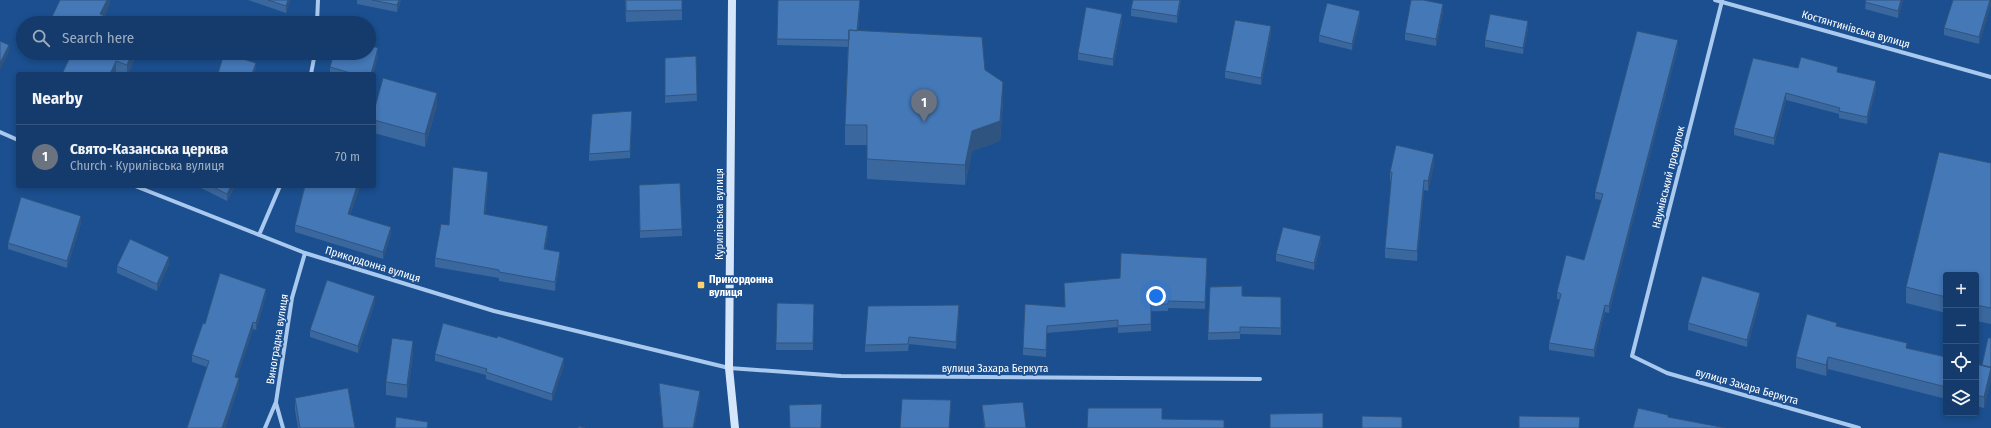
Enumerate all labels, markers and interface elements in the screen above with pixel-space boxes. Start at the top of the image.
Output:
street label: Костянтинівська вулиця [1800,8,1912,51]
search box [16,16,376,60]
icon: search [30,27,52,49]
text: Search here [62,29,134,47]
text: Nearby [32,88,83,109]
pin: 1 [911,89,937,122]
street label: Наумівський провулок [1649,124,1688,230]
text: Свято-Казанська церква [70,140,228,158]
text: 1 [42,149,48,164]
text: 70 m [335,149,360,164]
text: Church · Курилівська вулиця [70,158,224,173]
street label: Курилівська вулиця [713,168,726,260]
street label: Прикордонна вулиця [324,244,422,285]
map controls [1943,272,1979,416]
button: + [1943,272,1979,308]
place label: Прикордонна вулиця [709,273,774,299]
marker: Прикордонна вулиця [696,280,706,290]
your location [1146,286,1166,306]
street label: Виноградна вулиця [264,293,291,385]
button: − [1943,308,1979,344]
button: locate [1943,344,1979,380]
street label: вулиця Захара Беркута [942,362,1048,375]
street label: вулиця Захара Беркута [1694,366,1800,407]
button: layers [1943,380,1979,416]

